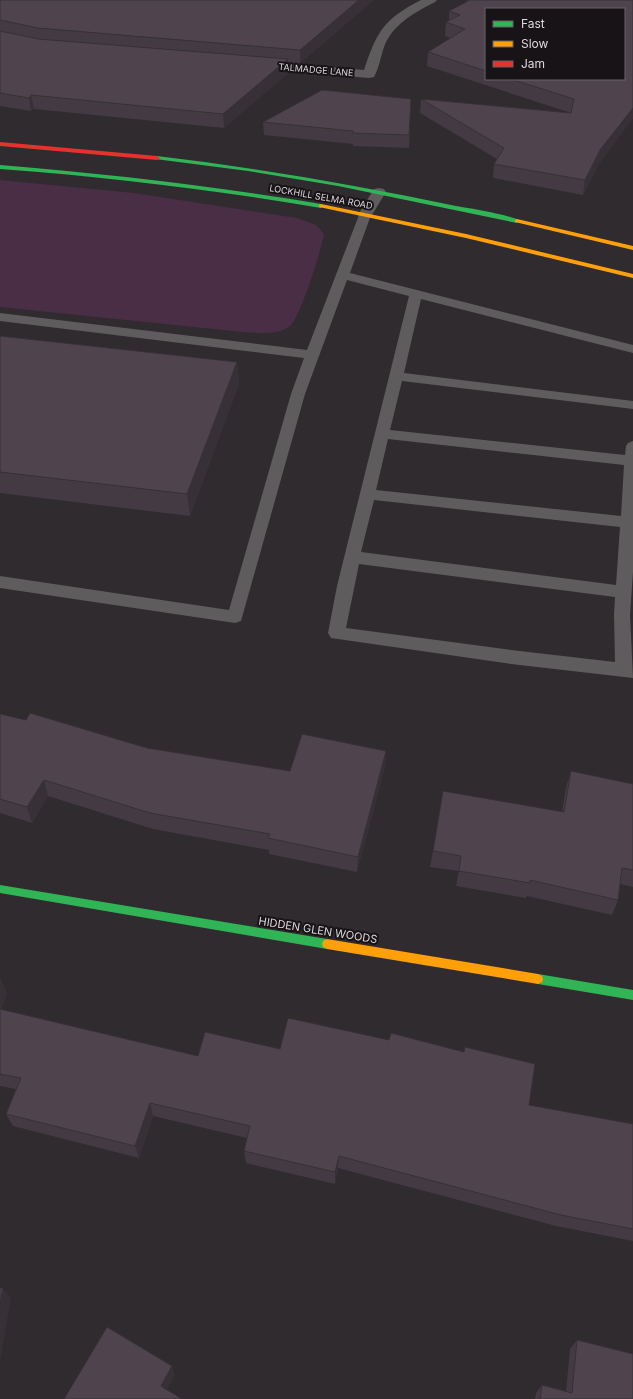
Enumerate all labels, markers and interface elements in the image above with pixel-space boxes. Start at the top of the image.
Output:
legend [485,8,625,80]
text: Fast [521,16,545,31]
text: Slow [521,36,549,51]
text: Jam [521,56,545,71]
street label: TALMADGE LANE [278,61,354,78]
street label: LOCKHILL SELMA ROAD [269,182,373,211]
street label: HIDDEN GLEN WOODS [258,914,378,946]

